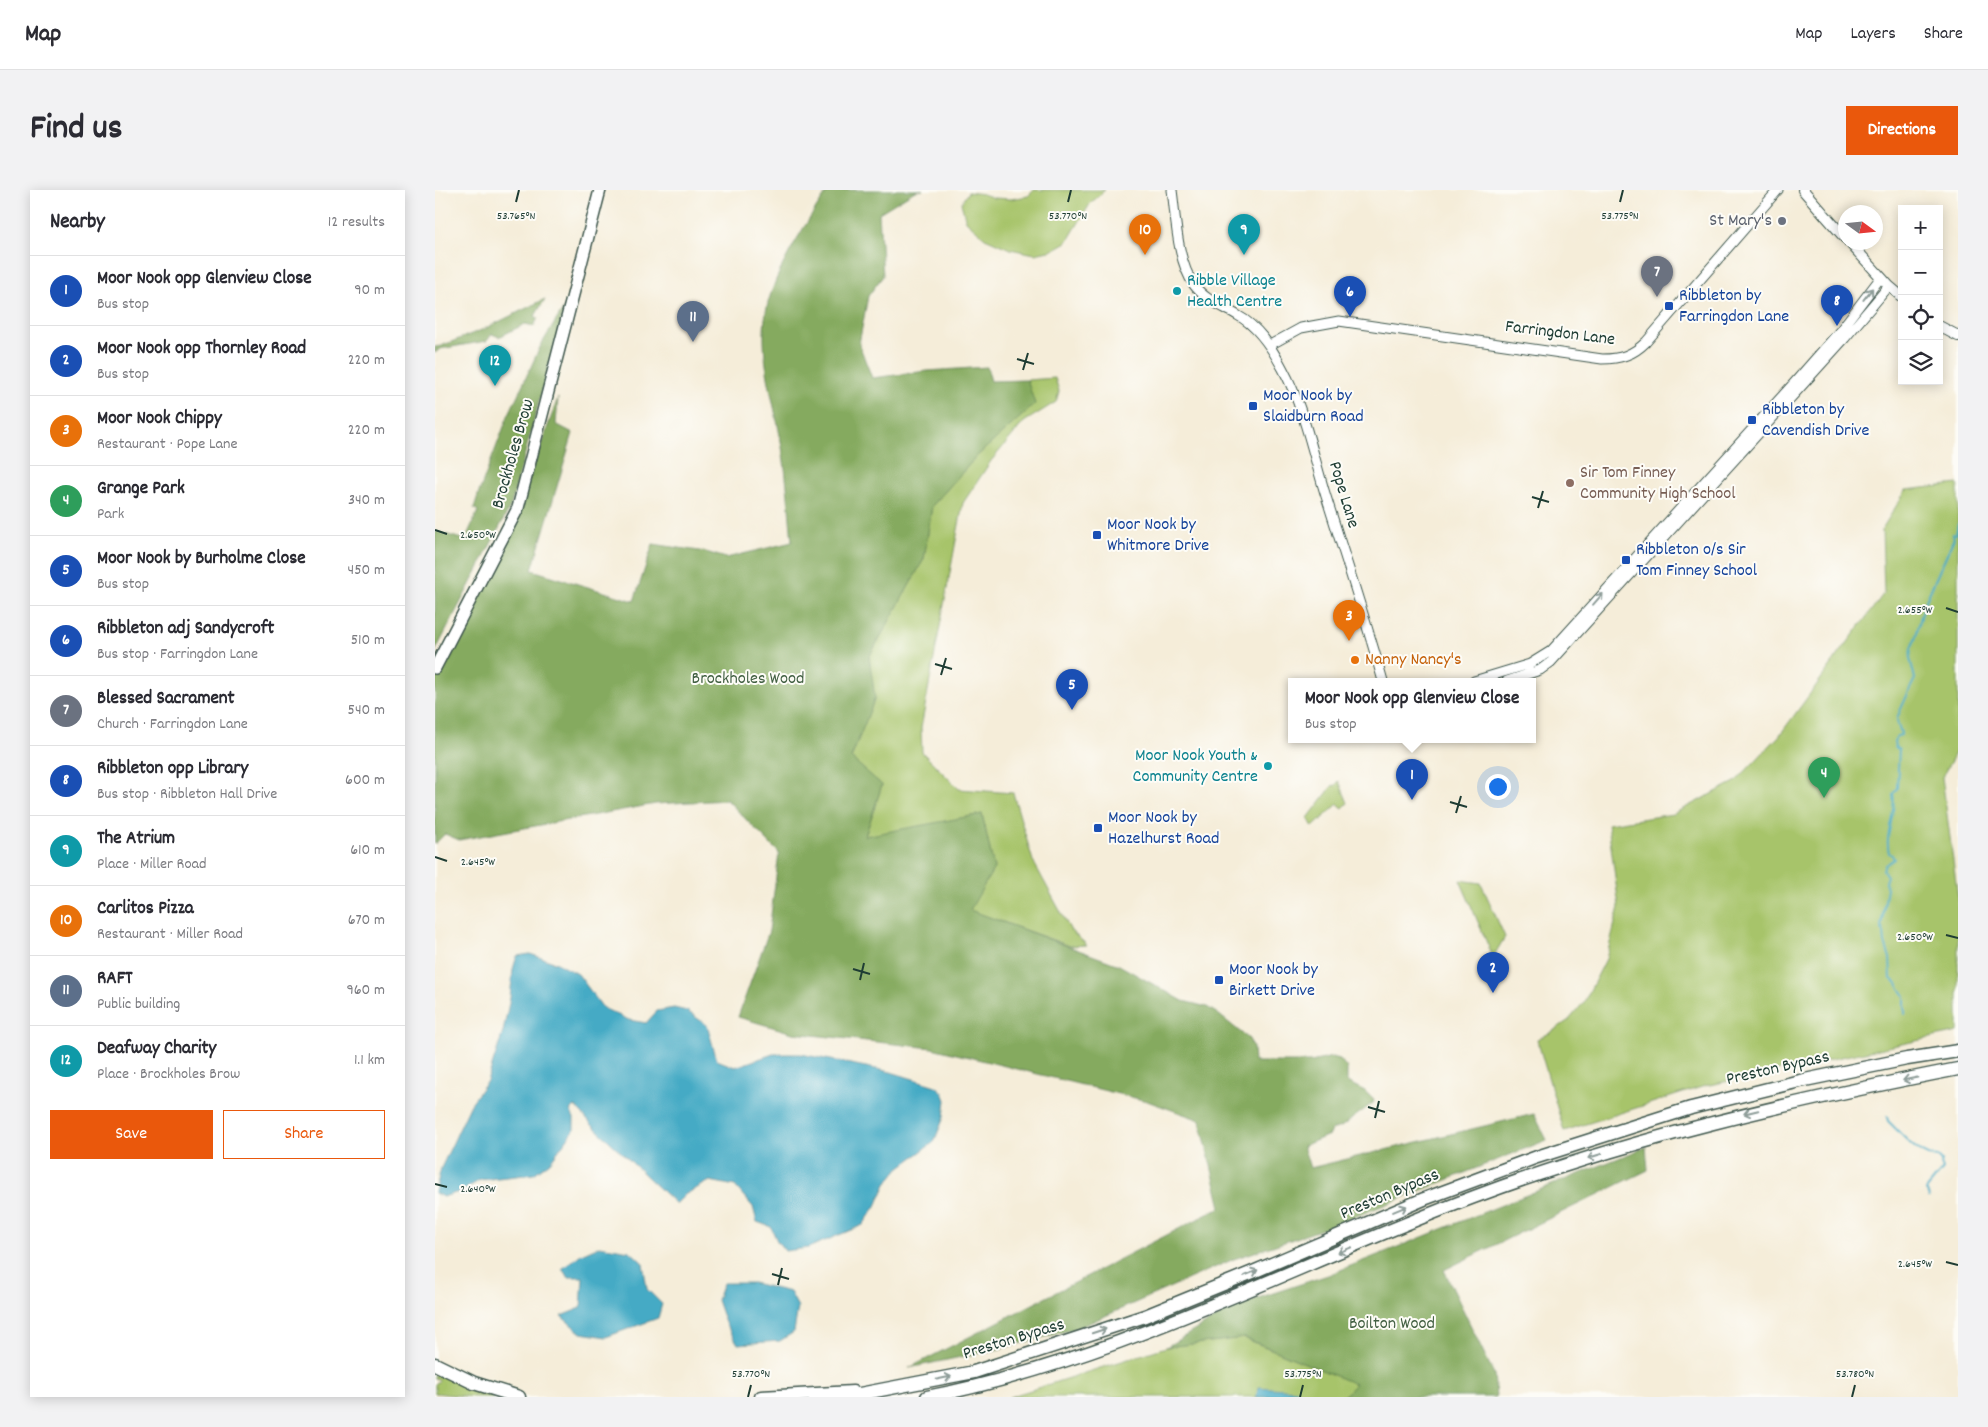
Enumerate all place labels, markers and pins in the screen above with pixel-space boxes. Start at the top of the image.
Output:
place label: St Mary's [1709,209,1772,234]
pin: 10 [1129,214,1161,255]
pin: 9 [1228,214,1260,255]
marker: St Mary's [1776,215,1788,227]
pin: 7 [1641,256,1673,297]
place label: Ribble Village Health Centre [1187,269,1282,315]
pin: 6 [1334,276,1366,317]
place label: Ribbleton by Farringdon Lane [1679,284,1789,330]
marker: Ribble Village Health Centre [1171,285,1183,297]
pin: 8 [1821,285,1853,326]
marker: Ribbleton by Farringdon Lane [1663,300,1675,312]
pin: 11 [677,301,709,342]
pin: 12 [479,345,511,386]
place label: Moor Nook by Slaidburn Road [1263,384,1364,430]
place label: Ribbleton by Cavendish Drive [1762,398,1870,444]
marker: Moor Nook by Slaidburn Road [1247,400,1259,412]
marker: Ribbleton by Cavendish Drive [1746,414,1758,426]
place label: Sir Tom Finney Community High School [1580,461,1736,507]
marker: Sir Tom Finney Community High School [1564,477,1576,489]
place label: Moor Nook by Whitmore Drive [1107,513,1209,559]
marker: Moor Nook by Whitmore Drive [1091,529,1103,541]
place label: Ribbleton o/s Sir Tom Finney School [1636,538,1758,584]
marker: Ribbleton o/s Sir Tom Finney School [1620,554,1632,566]
pin: 3 [1333,600,1365,641]
place label: Nanny Nancy's [1365,648,1462,673]
marker: Nanny Nancy's [1349,654,1361,666]
pin: 5 [1056,669,1088,710]
place label: Moor Nook Youth & Community Centre [1133,744,1258,790]
pin: 4 [1808,757,1840,798]
pin: 1 [1396,759,1428,800]
marker: Moor Nook Youth & Community Centre [1262,760,1274,772]
place label: Moor Nook by Hazelhurst Road [1108,806,1219,852]
marker: Moor Nook by Hazelhurst Road [1092,822,1104,834]
pin: 2 [1477,952,1509,993]
place label: Moor Nook by Birkett Drive [1229,958,1319,1004]
marker: Moor Nook by Birkett Drive [1213,974,1225,986]

